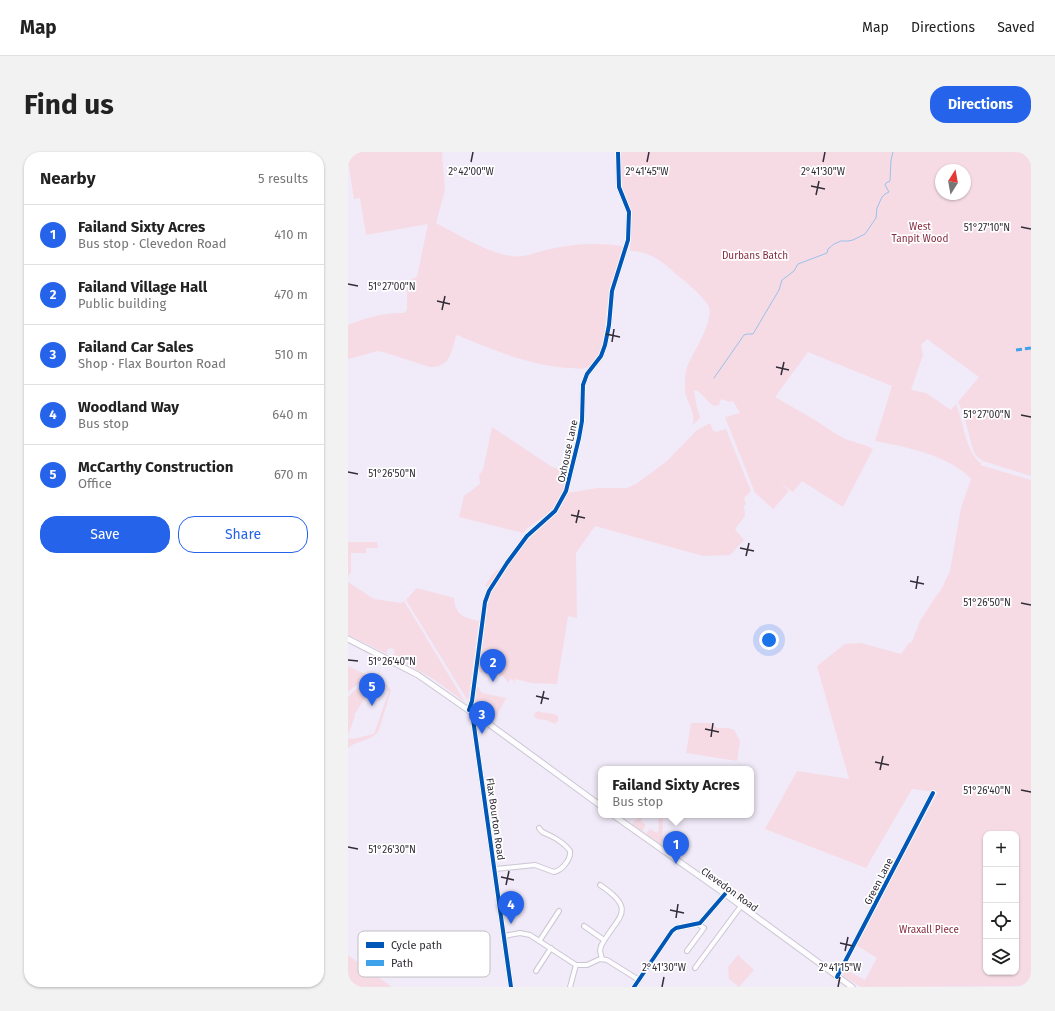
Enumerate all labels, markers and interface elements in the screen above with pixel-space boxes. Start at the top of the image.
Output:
text: Map [20,16,57,39]
text: Map [862,19,889,36]
text: Directions [911,19,975,36]
text: Saved [997,19,1035,36]
button: Directions [930,86,1031,123]
text: Find us [24,88,114,121]
north arrow [935,164,971,200]
text: 2°42'00"W [448,166,495,178]
text: 2°41'45"W [625,166,669,178]
text: 2°41'30"W [801,166,846,178]
text: Nearby [40,168,95,189]
text: 5 results [258,171,308,186]
text: Failand Sixty Acres [78,218,205,236]
park label: West Tanpit Wood [892,221,948,245]
text: 51°27'10"N [964,222,1010,234]
text: 1 [50,227,56,242]
text: 410 m [274,227,308,242]
text: Bus stop · Clevedon Road [78,236,227,251]
park label: Durbans Batch [722,250,788,262]
text: Failand Village Hall [78,278,207,296]
text: 51°27'00"N [368,281,416,293]
text: 2 [50,287,56,302]
text: 470 m [274,287,308,302]
text: Public building [78,296,166,311]
text: Failand Car Sales [78,338,194,356]
text: 3 [50,347,56,362]
text: 510 m [275,347,308,362]
text: Shop · Flax Bourton Road [78,356,226,371]
text: Woodland Way [78,398,179,416]
text: 4 [49,407,57,422]
text: 640 m [272,407,308,422]
text: 51°27'00"N [963,409,1011,421]
text: Bus stop [78,416,129,431]
street label: Oxhouse Lane [555,419,580,484]
text: McCarthy Construction [78,458,233,476]
text: 5 [50,467,56,482]
text: 670 m [274,467,308,482]
text: 51°26'50"N [368,468,416,480]
text: Office [78,476,112,491]
button: Save [40,516,170,553]
button: Share [178,516,308,553]
text: 51°26'50"N [963,597,1011,609]
your location [759,630,779,650]
pin: 2 [480,649,506,682]
text: 51°26'40"N [368,656,416,668]
pin: 5 [359,673,385,706]
pin: 3 [469,701,495,734]
popup [598,766,754,818]
text: Failand Sixty Acres [612,776,740,794]
street label: Flax Bourton Road [483,777,507,861]
text: 51°26'40"N [963,785,1011,797]
text: Bus stop [612,794,663,809]
pin: 1 [663,831,689,864]
map controls [983,831,1019,975]
button: + [983,831,1019,867]
text: 51°26'30"N [368,844,416,856]
street label: Green Lane [862,856,896,907]
street label: Clevedon Road [699,865,760,915]
button: − [983,867,1019,903]
pin: 4 [498,891,524,924]
button: locate [983,903,1019,939]
park label: Wraxall Piece [899,924,959,936]
legend [358,931,490,977]
text: Cycle path [391,939,442,952]
button: layers [983,939,1019,975]
text: Path [391,957,413,970]
text: 2°41'30"W [642,962,687,974]
text: 2°41'15"W [819,962,862,974]

